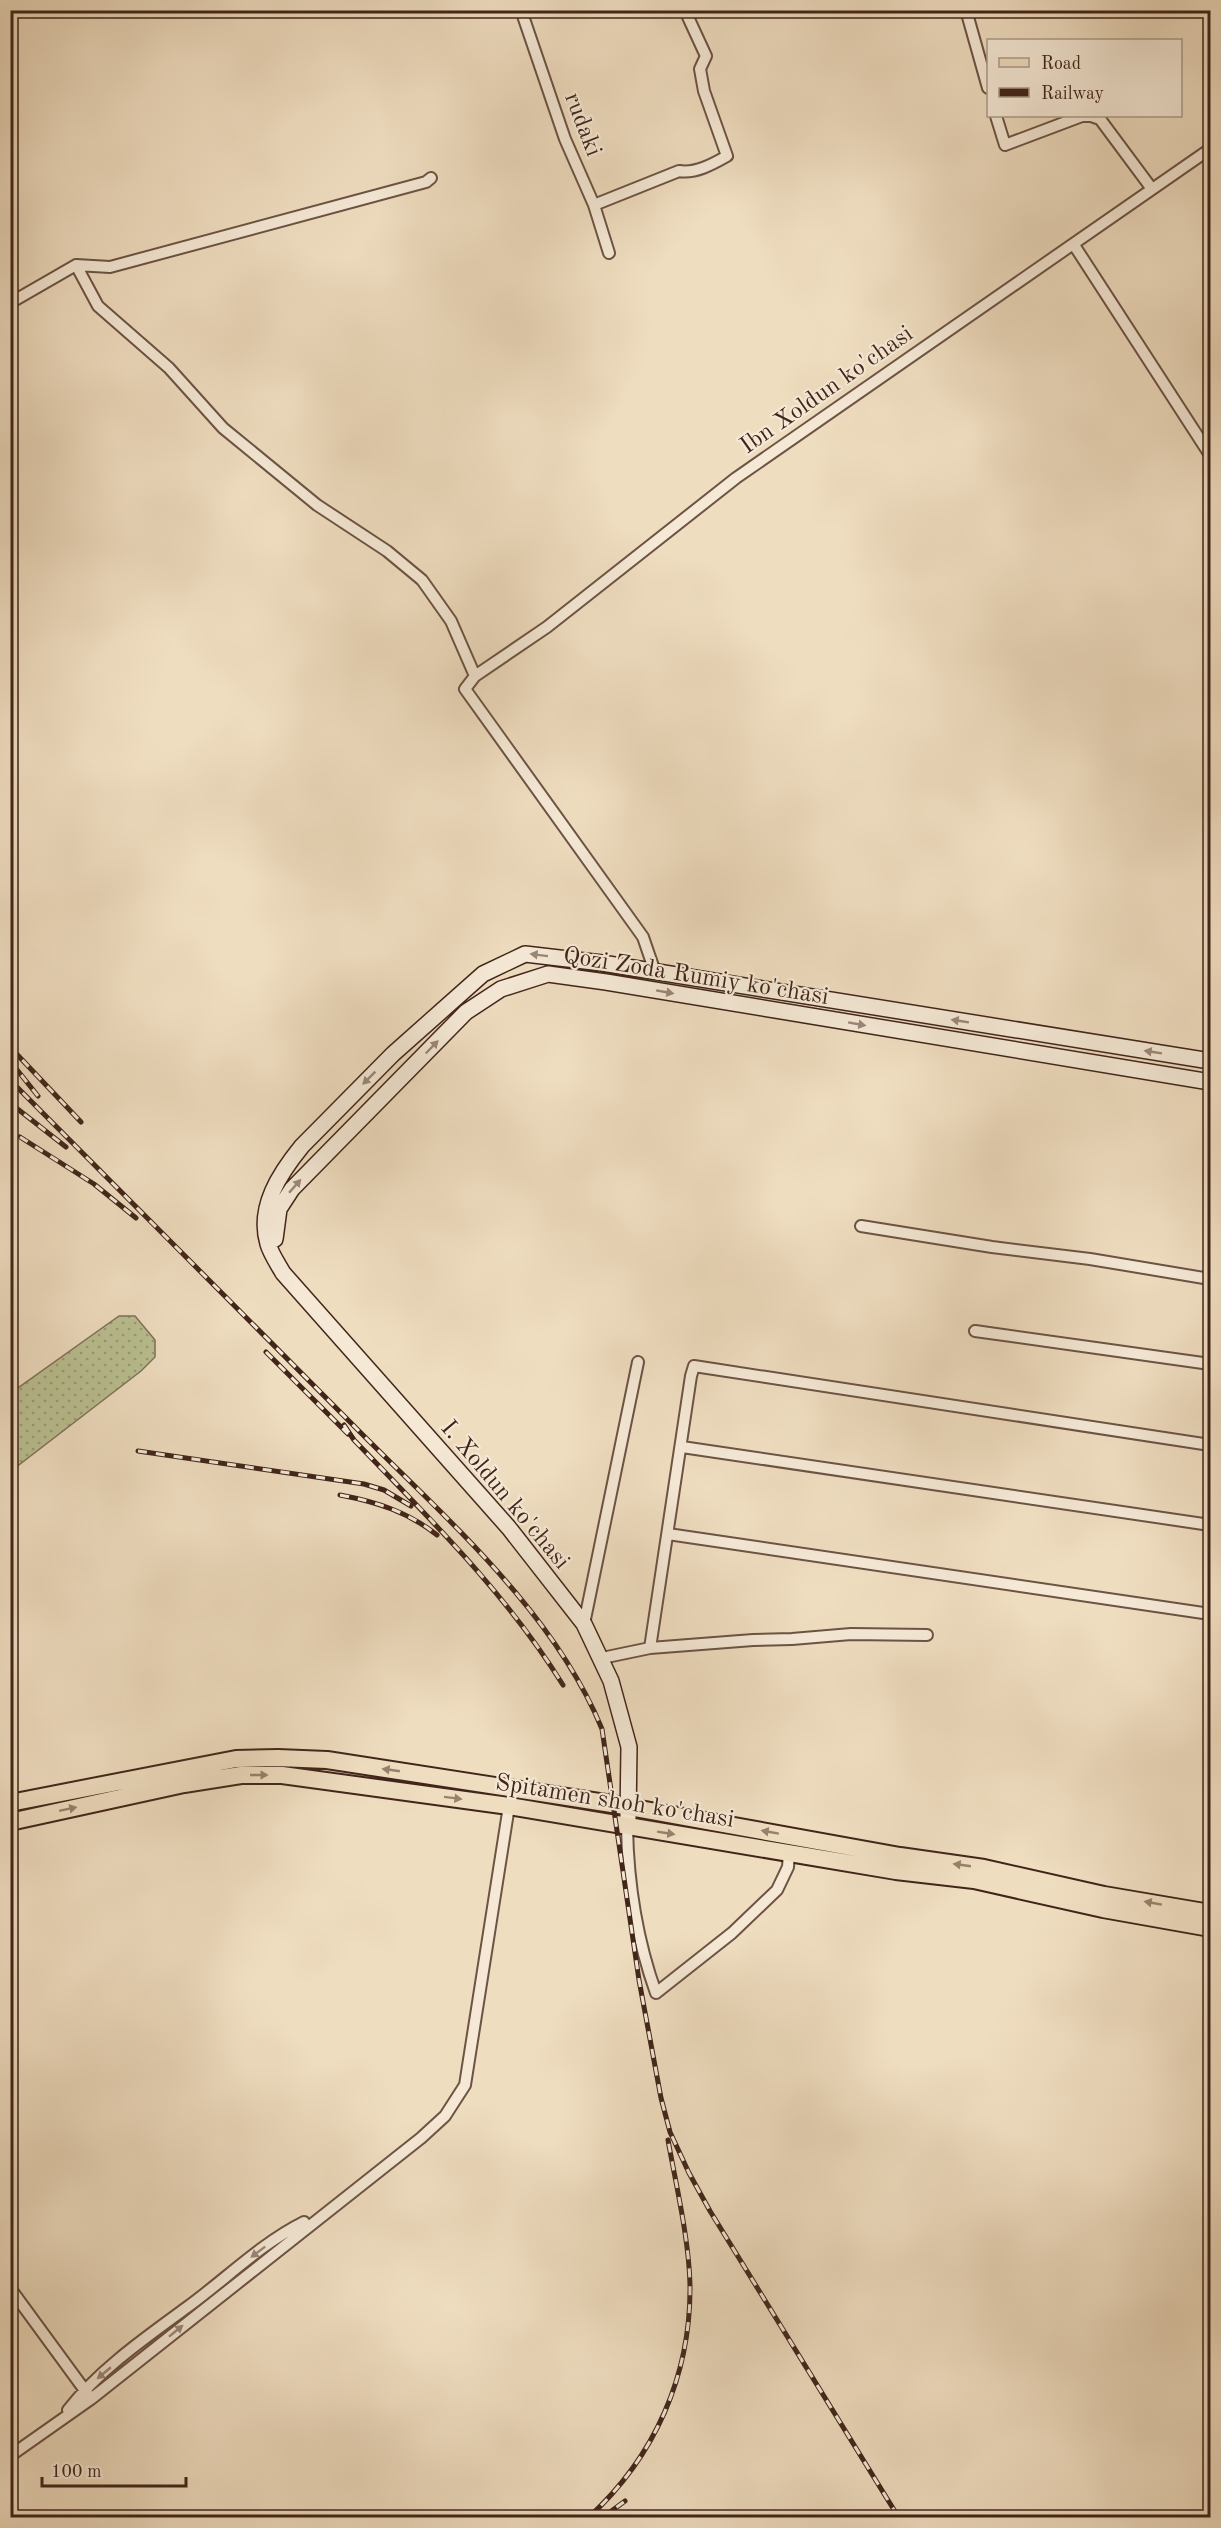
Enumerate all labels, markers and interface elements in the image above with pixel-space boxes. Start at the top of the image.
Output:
legend [987,39,1182,117]
text: Road [1041,55,1081,73]
text: Railway [1041,85,1104,103]
street label: rudaki [559,90,605,160]
street label: Ibn Xoldun ko'chasi [736,322,918,459]
street label: Qozi Zoda Rumiy ko'chasi [561,944,830,1010]
one-way arrow [530,951,549,960]
one-way arrow [655,987,674,996]
one-way arrow [951,1016,970,1025]
one-way arrow [848,1020,867,1029]
one-way arrow [425,1039,439,1054]
one-way arrow [1143,1047,1162,1056]
one-way arrow [362,1071,376,1085]
one-way arrow [289,1178,302,1194]
street label: I. Xoldun ko'chasi [435,1416,573,1574]
one-way arrow [381,1766,400,1775]
one-way arrow [250,1770,269,1780]
street label: Spitamen shoh ko'chasi [494,1771,736,1833]
one-way arrow [443,1794,462,1803]
one-way arrow [58,1804,77,1814]
one-way arrow [760,1827,779,1836]
one-way arrow [657,1828,676,1837]
one-way arrow [952,1860,971,1869]
one-way arrow [1143,1898,1162,1907]
one-way arrow [250,2246,265,2258]
one-way arrow [168,2325,183,2338]
one-way arrow [97,2366,112,2378]
scale bar [42,2450,186,2488]
text: 100 m [51,2463,102,2481]

